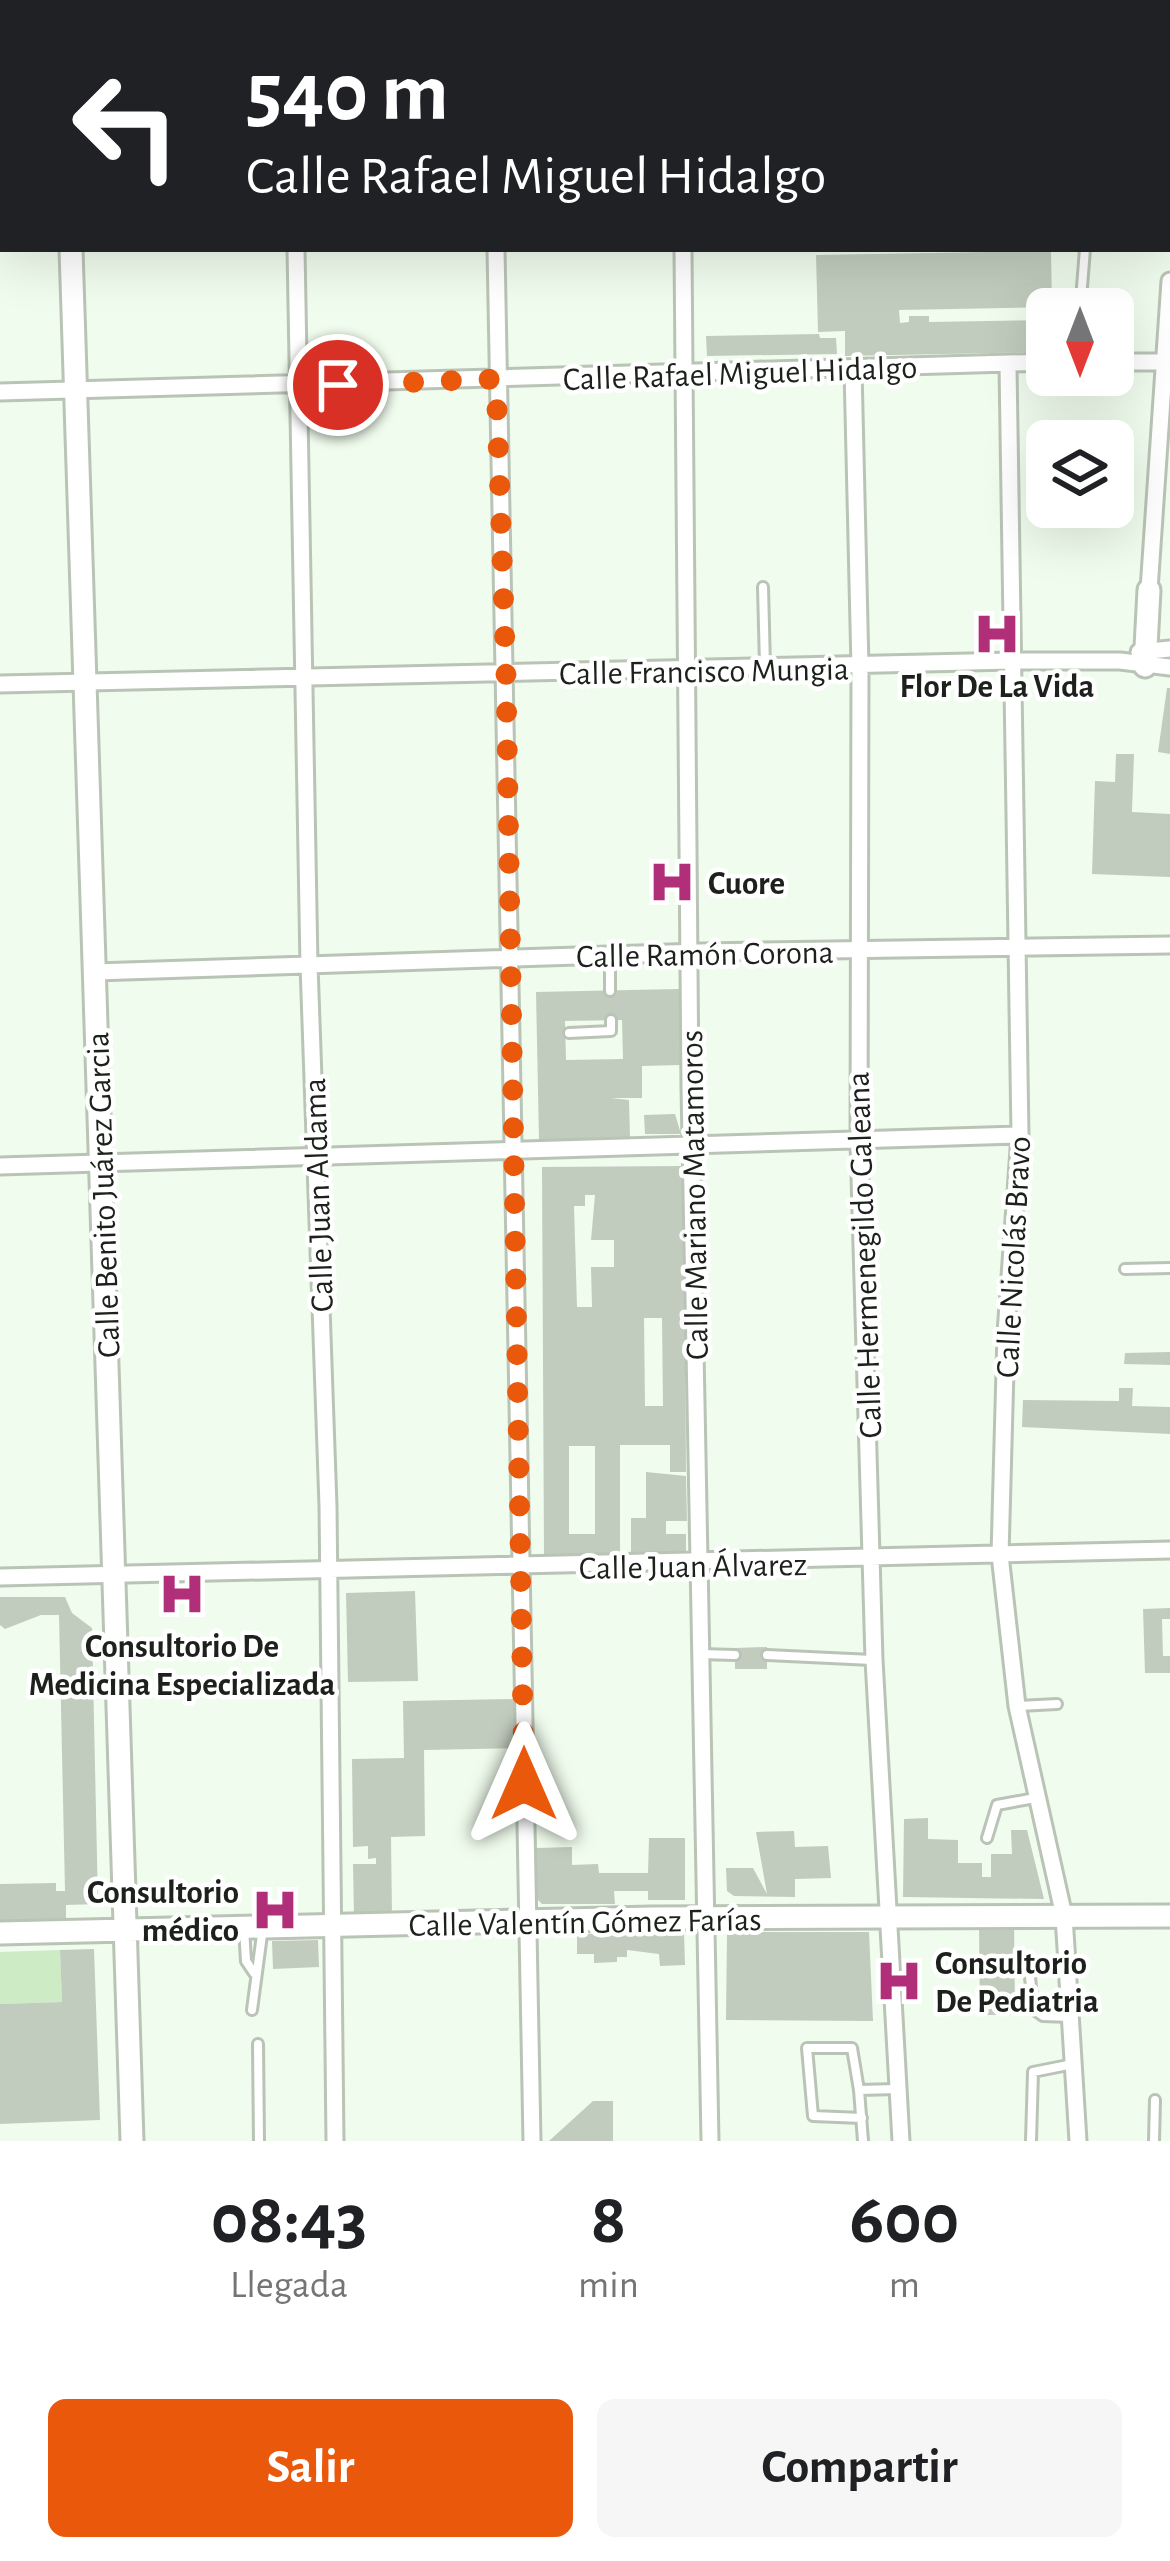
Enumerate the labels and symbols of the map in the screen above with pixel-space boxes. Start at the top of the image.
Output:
north arrow [1026,288,1134,396]
pin [287,334,389,436]
street label: Calle Rafael Miguel Hidalgo [562,352,918,397]
hospital icon: Flor De La Vida [972,609,1022,659]
street label: Calle Francisco Mungia [559,653,849,692]
place label: Flor De La Vida [900,671,1095,704]
hospital icon: Cuore [647,857,697,907]
place label: Cuore [708,868,785,901]
street label: Calle Ramón Corona [576,937,834,974]
street label: Calle Mariano Matamoros [676,1030,715,1360]
street label: Calle Benito Juárez Garcia [82,1031,127,1358]
street label: Calle Hermenegildo Galeana [843,1071,888,1439]
street label: Calle Juan Aldama [299,1077,340,1313]
street label: Calle Nicolás Bravo [992,1135,1037,1379]
street label: Calle Juan Álvarez [578,1545,808,1586]
hospital icon: Consultorio De Medicina Especializada [157,1569,207,1619]
place label: Consultorio De Medicina Especializada [29,1631,335,1702]
position arrow [461,1721,587,1847]
place label: Consultorio médico [87,1877,239,1948]
hospital icon: Consultorio médico [250,1885,300,1935]
street label: Calle Valentín Gómez Farías [408,1904,762,1943]
place label: Consultorio De Pediatria [935,1948,1099,2019]
hospital icon: Consultorio De Pediatria [874,1956,924,2006]

